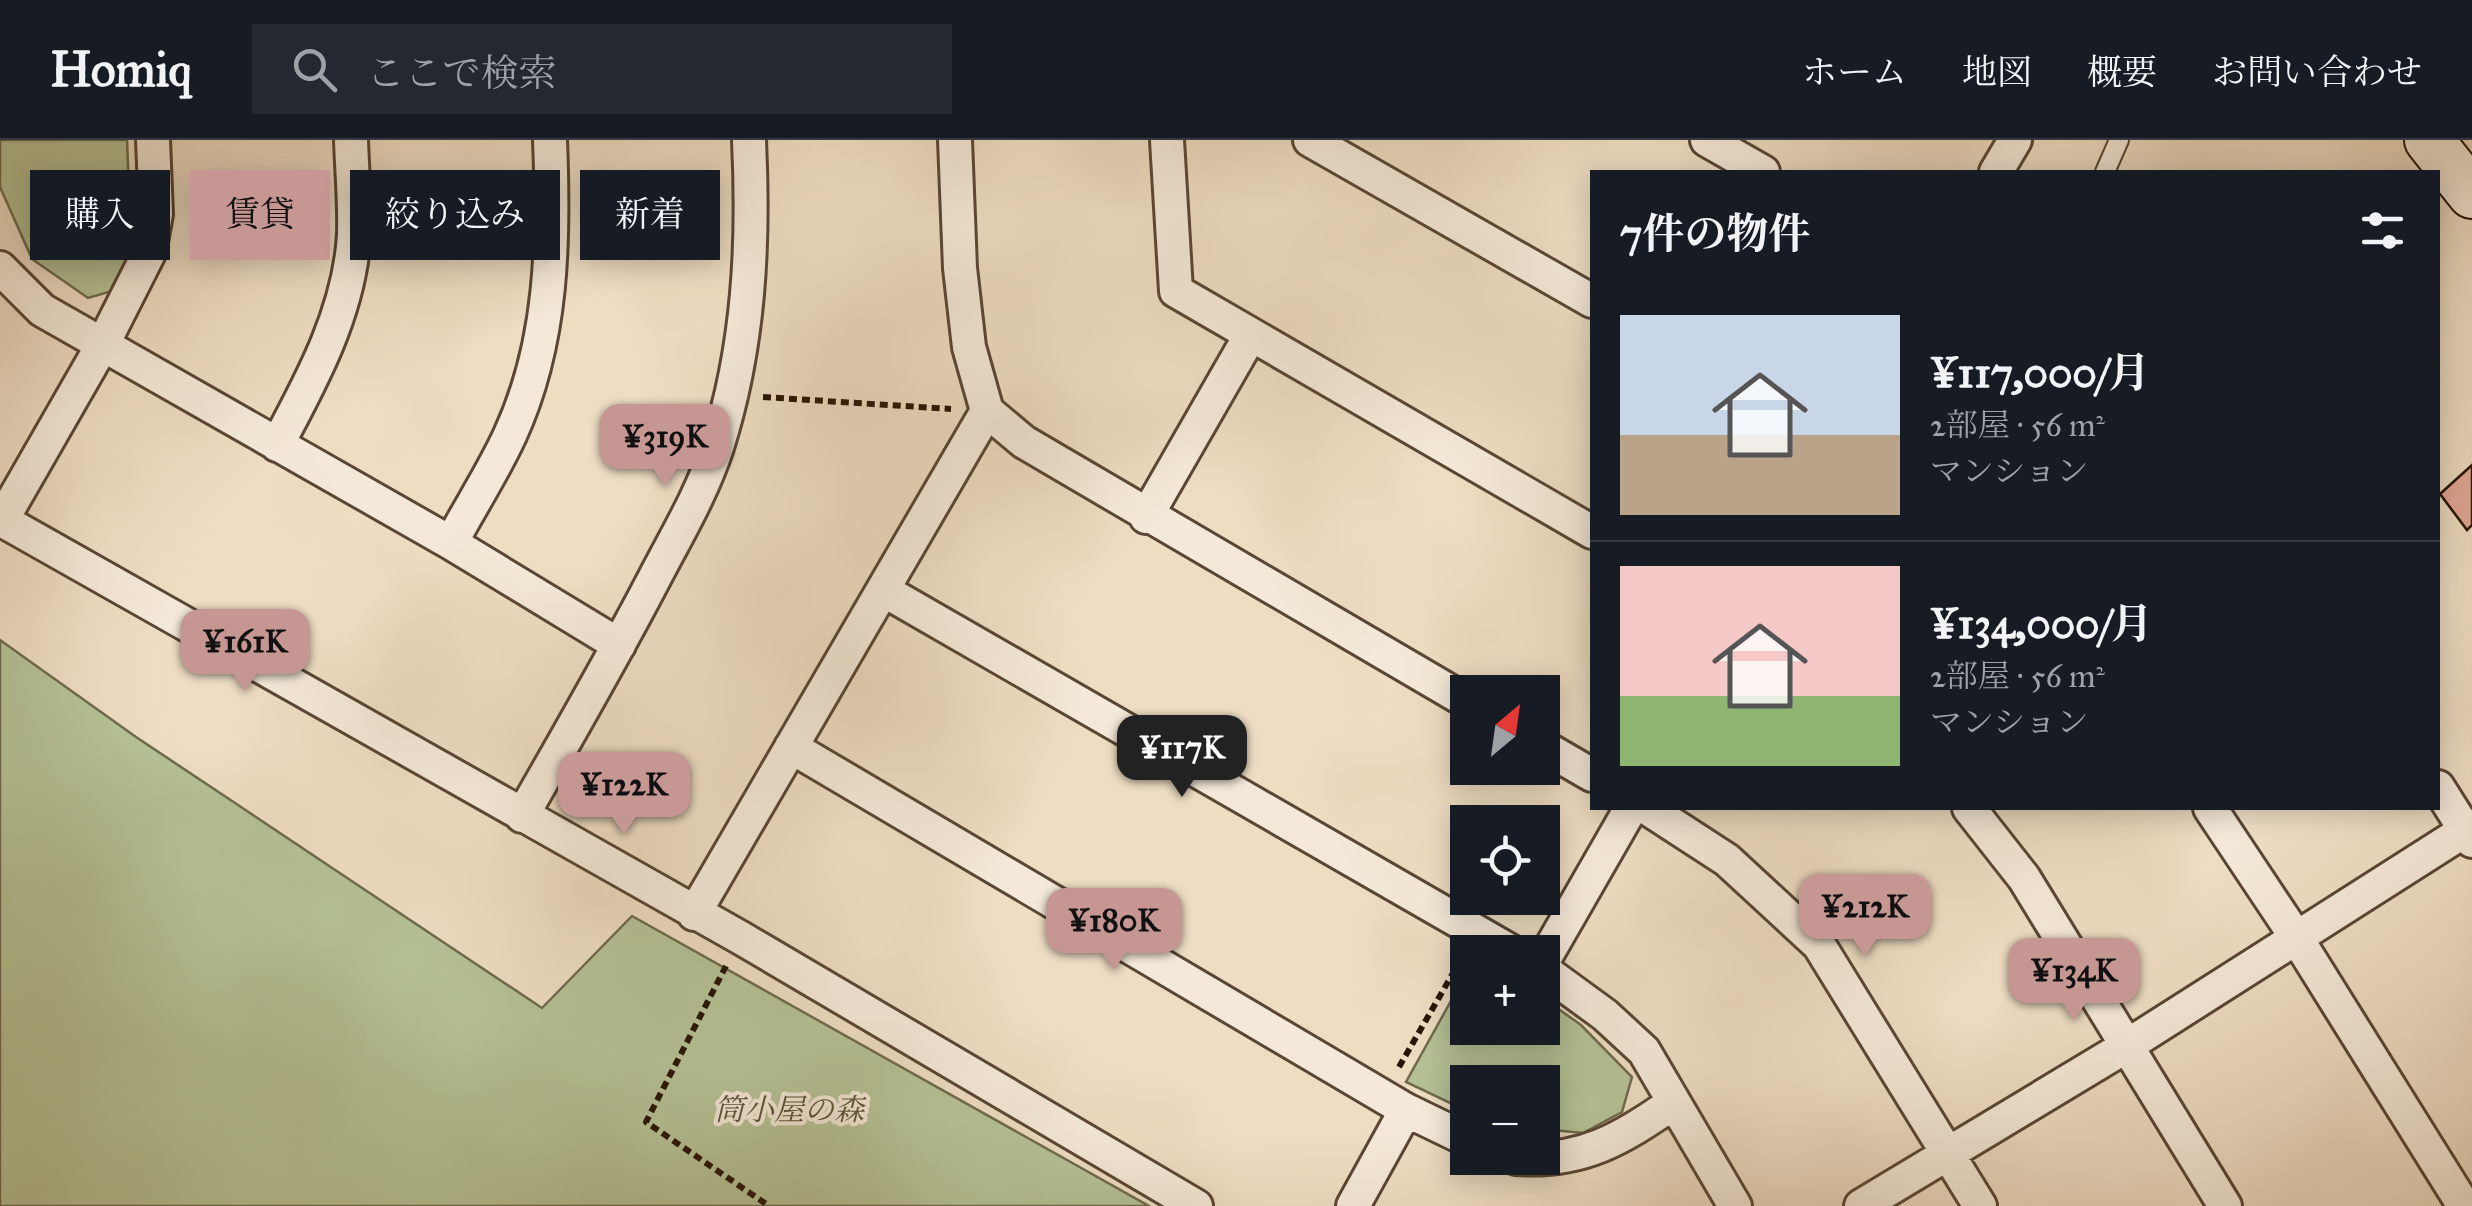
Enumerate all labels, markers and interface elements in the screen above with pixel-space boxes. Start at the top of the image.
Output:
search box [252,24,952,114]
text: Homiq [50,40,192,99]
icon: search [287,42,342,97]
text: ここで検索 [367,50,557,96]
text: ホーム [1802,51,1907,94]
text: 地図 [1962,51,2032,94]
text: 概要 [2087,51,2157,94]
text: お問い合わせ [2212,51,2422,94]
chip: 購入 [30,170,170,260]
chip: 賃貸 [190,170,330,260]
chip: 絞り込み [350,170,560,260]
chip: 新着 [580,170,720,260]
icon: filters [2355,203,2410,258]
text: 7件の物件 [1620,208,1810,260]
text: ¥117,000/月 [1930,347,2150,399]
icon: home [1700,355,1820,475]
pin: ¥319K [595,404,735,489]
text: 2部屋 · 56 m² [1930,406,2105,445]
text: ¥319K [622,417,708,456]
text: マンション [1930,452,2089,491]
text: ¥134,000/月 [1930,598,2153,650]
icon: home [1700,606,1820,726]
pin: ¥161K [175,609,315,694]
text: ¥161K [202,622,288,661]
text: 2部屋 · 56 m² [1930,657,2105,696]
north arrow [1450,675,1560,785]
map controls [1450,675,1560,1175]
text: マンション [1930,703,2089,742]
pin: ¥117K [1112,715,1252,800]
text: ¥117K [1139,728,1225,767]
pin: ¥122K [554,752,694,837]
text: ¥122K [580,765,668,804]
button: locate [1450,805,1560,915]
pin: ¥212K [1795,874,1935,959]
text: ¥212K [1821,887,1909,926]
pin: ¥180K [1044,888,1184,973]
text: ¥180K [1068,901,1160,940]
button: + [1450,935,1560,1045]
pin: ¥134K [2004,938,2144,1023]
text: ¥134K [2031,951,2117,990]
button: − [1450,1065,1560,1175]
park label: 筒小屋の森 [714,1092,867,1128]

